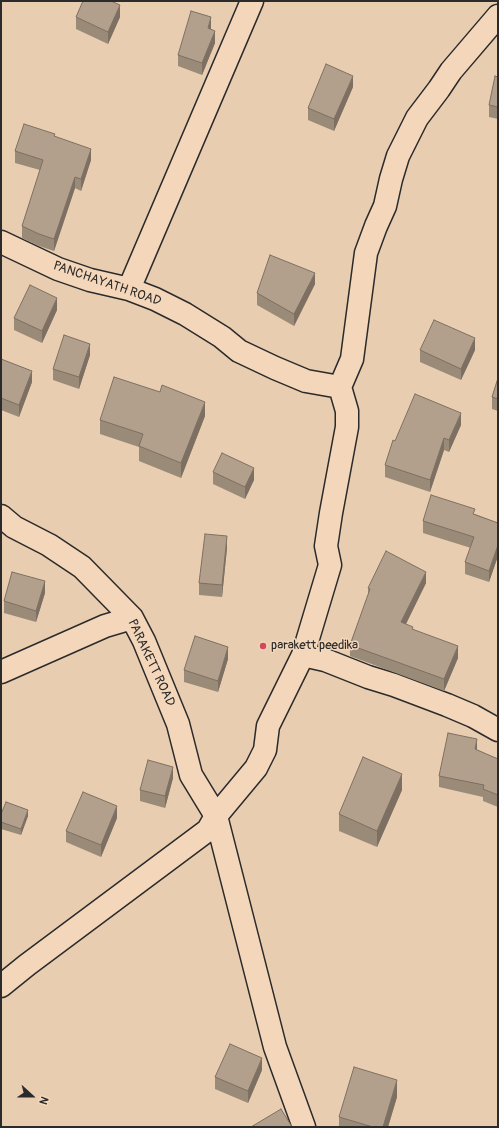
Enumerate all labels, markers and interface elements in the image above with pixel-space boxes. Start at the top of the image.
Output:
street label: PANCHAYATH ROAD [51,258,163,310]
street label: PARAKETT ROAD [124,617,178,709]
place label: parakett peedika [271,638,358,654]
marker: parakett peedika [258,641,268,651]
north arrow [12,1076,52,1116]
text: N [36,1095,51,1106]

